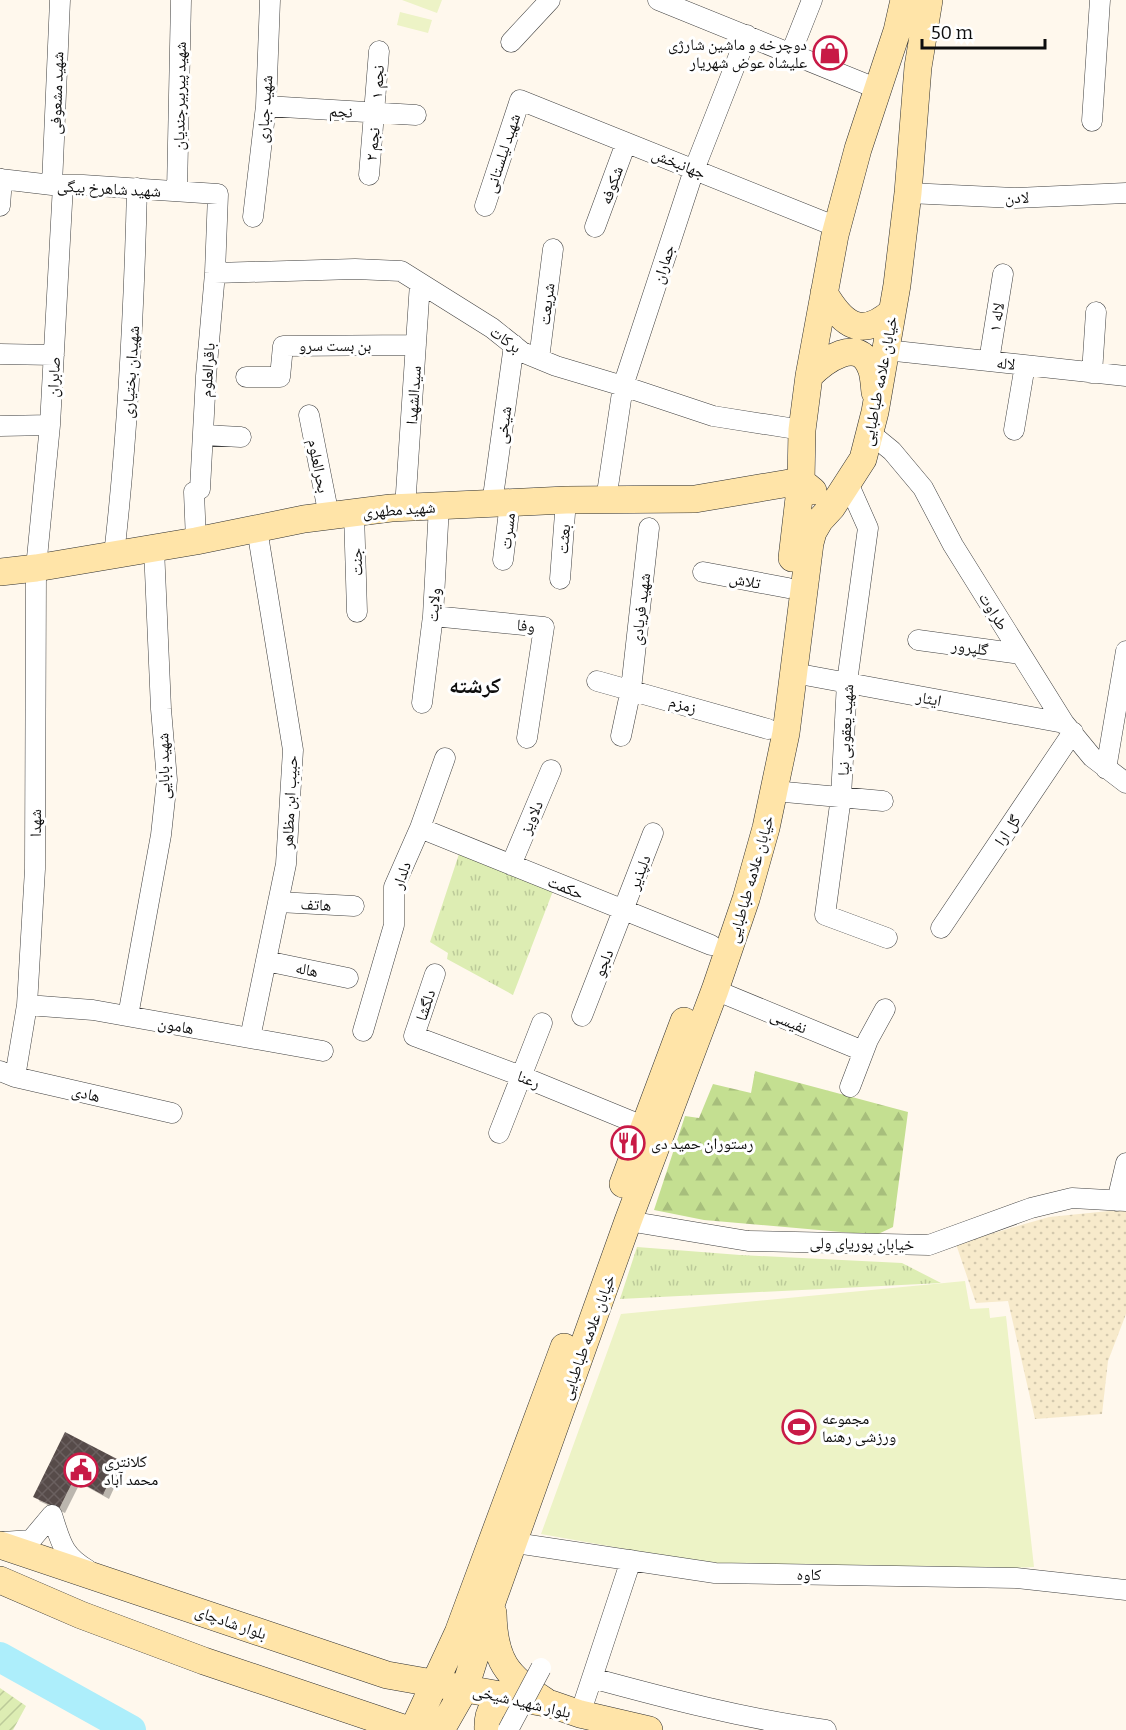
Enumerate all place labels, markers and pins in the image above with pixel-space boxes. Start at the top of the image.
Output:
place label: دوچرخه و ماشین شارژی علیشاه عوض شهریار [668,35,807,73]
shop icon: دوچرخه و ماشین شارژی علیشاه عوض شهریار [812,35,848,71]
restaurant icon: رستوران حمید دی [610,1125,646,1161]
place label: رستوران حمید دی [651,1134,753,1154]
sports icon: مجموعه ورزشی رهنما [781,1409,817,1445]
place label: مجموعه ورزشی رهنما [822,1409,896,1447]
public building icon: کلانتری محمد آباد [63,1452,99,1488]
place label: کلانتری محمد آباد [104,1452,158,1489]

